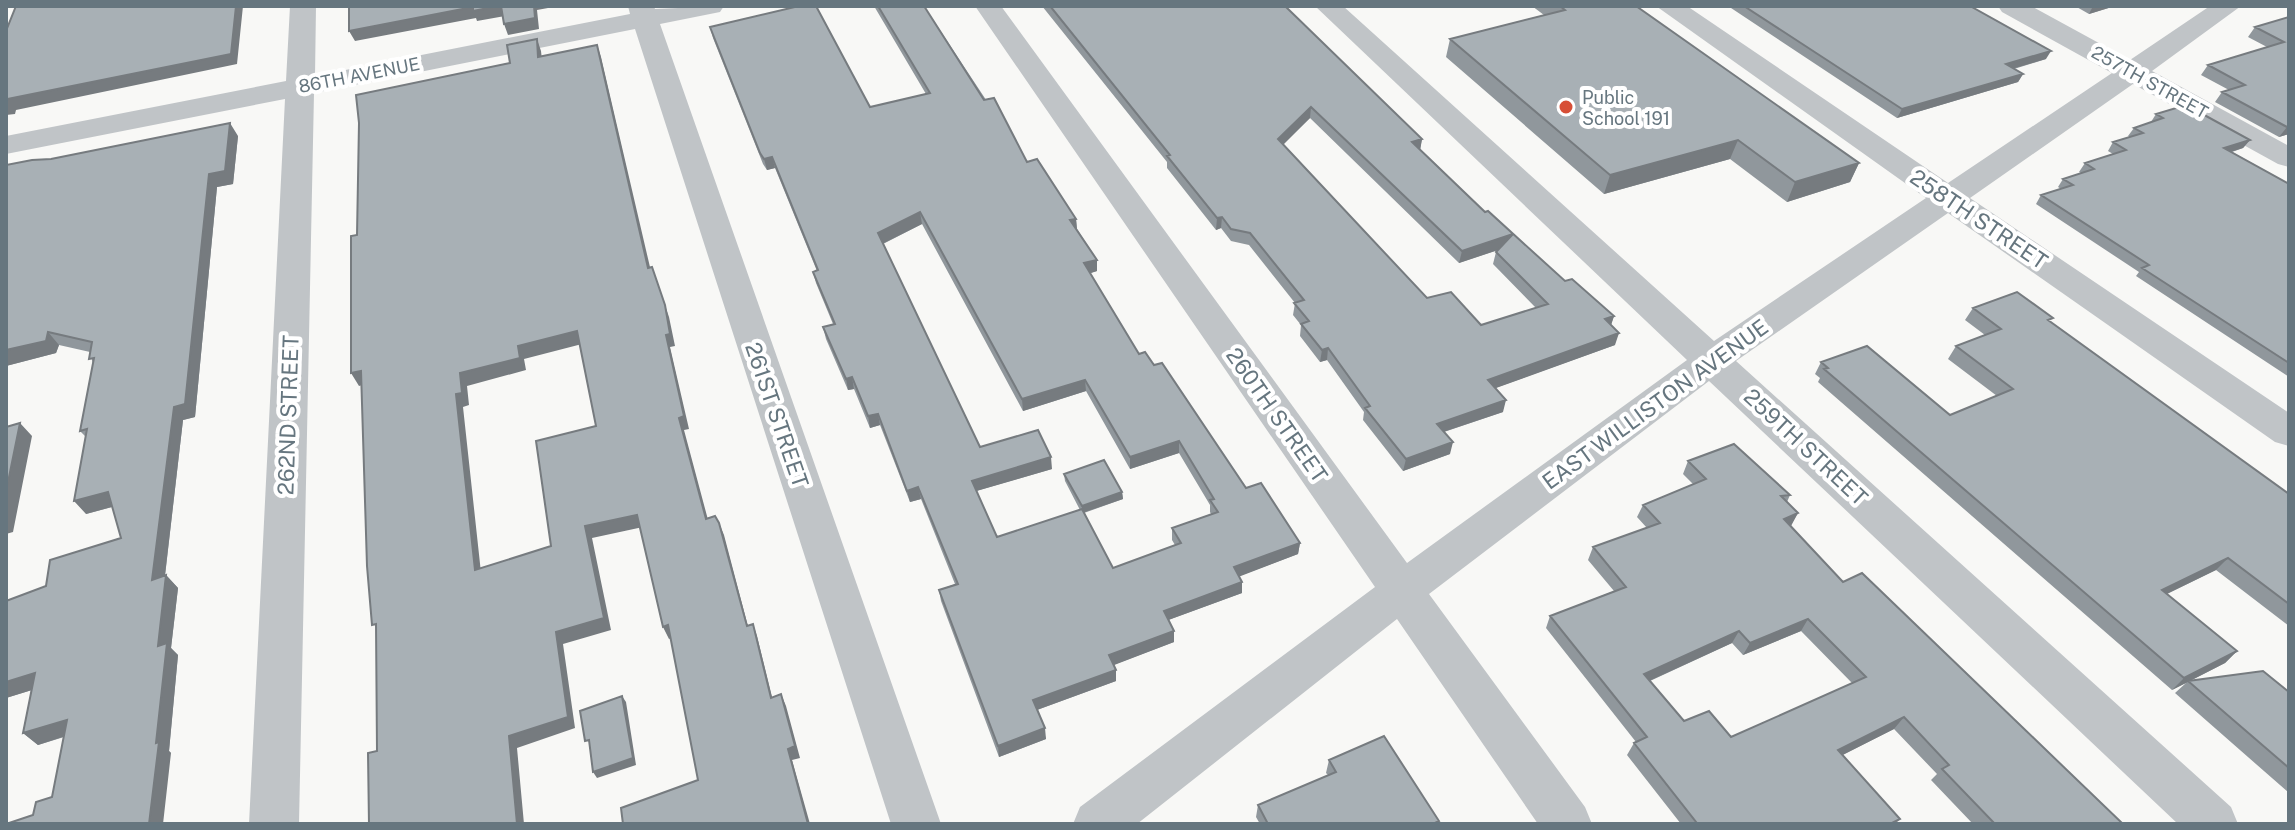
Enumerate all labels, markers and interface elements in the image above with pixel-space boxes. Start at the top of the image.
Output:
street label: 257TH STREET [2088,41,2212,123]
street label: 86TH AVENUE [297,53,421,97]
place label: Public School 191 [1582,87,1670,129]
marker: Public School 191 [1557,98,1575,116]
street label: 258TH STREET [1905,164,2053,274]
street label: EAST WILLISTON AVENUE [1537,313,1773,495]
street label: 262ND STREET [272,334,304,496]
street label: 261ST STREET [740,339,814,491]
street label: 260TH STREET [1221,343,1333,487]
street label: 259TH STREET [1739,383,1873,511]

